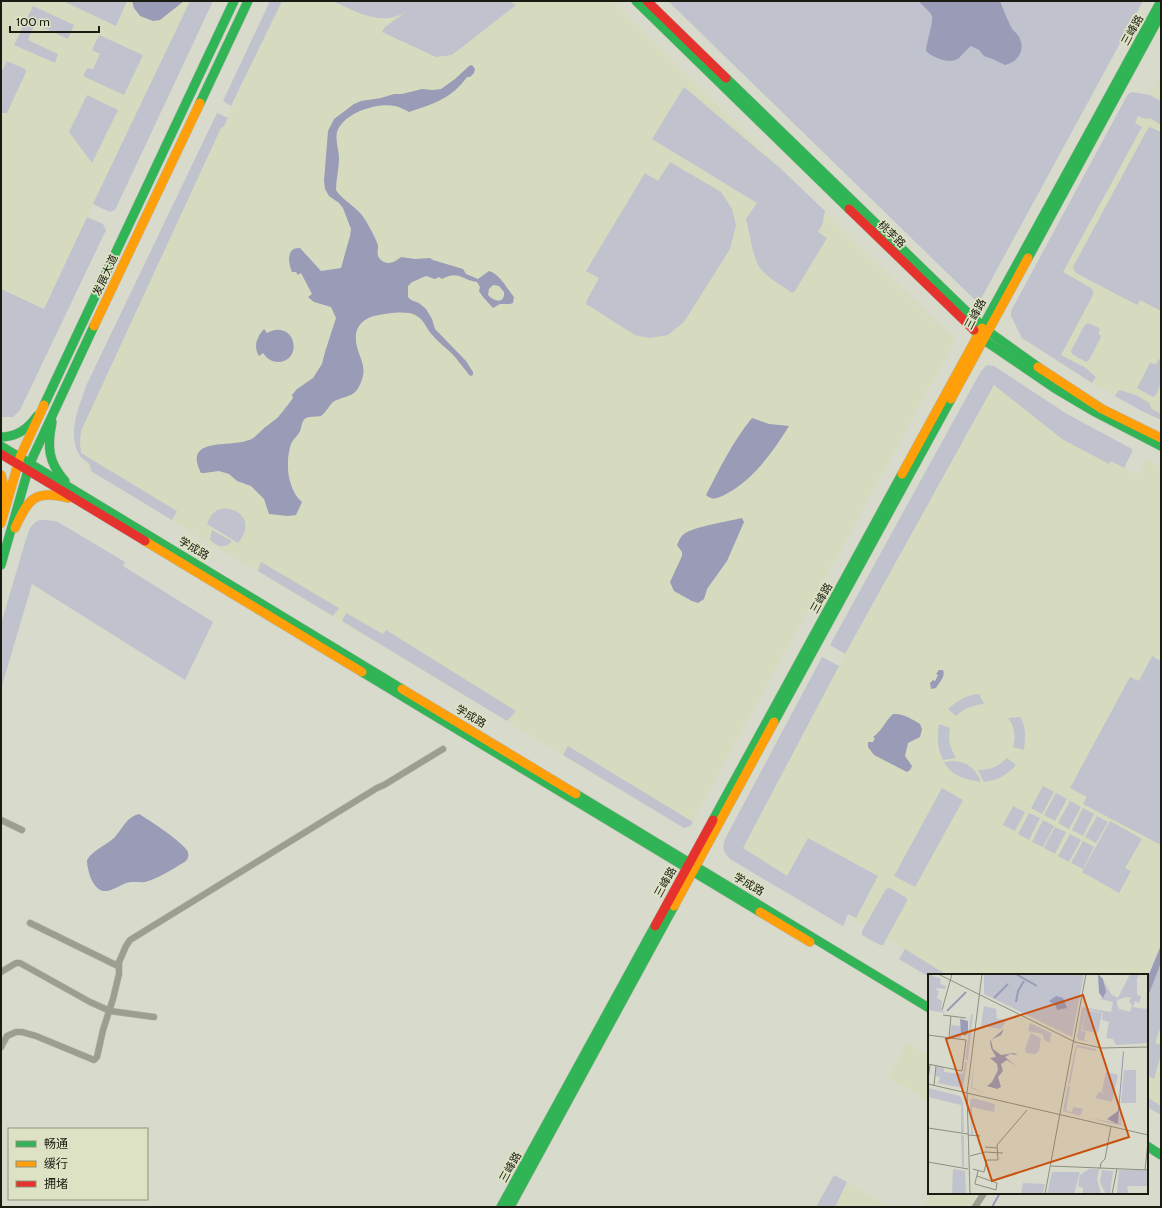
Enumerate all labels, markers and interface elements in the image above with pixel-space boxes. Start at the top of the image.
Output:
scale bar [10,8,99,34]
street label: 三峰路 [1118,12,1146,48]
text: 100 m [16,14,50,29]
street label: 桃李路 [875,218,909,250]
street label: 发展大道 [89,252,121,298]
street label: 三峰路 [961,296,989,332]
street label: 学成路 [176,534,212,562]
street label: 三峰路 [807,580,835,616]
street label: 学成路 [453,702,489,730]
street label: 三峰路 [651,864,679,900]
street label: 学成路 [731,870,767,898]
inset map [928,974,1148,1194]
legend [8,1128,148,1200]
text: 畅通 [44,1136,68,1151]
street label: 三峰路 [496,1149,524,1185]
text: 缓行 [44,1156,68,1171]
text: 拥堵 [44,1176,68,1191]

